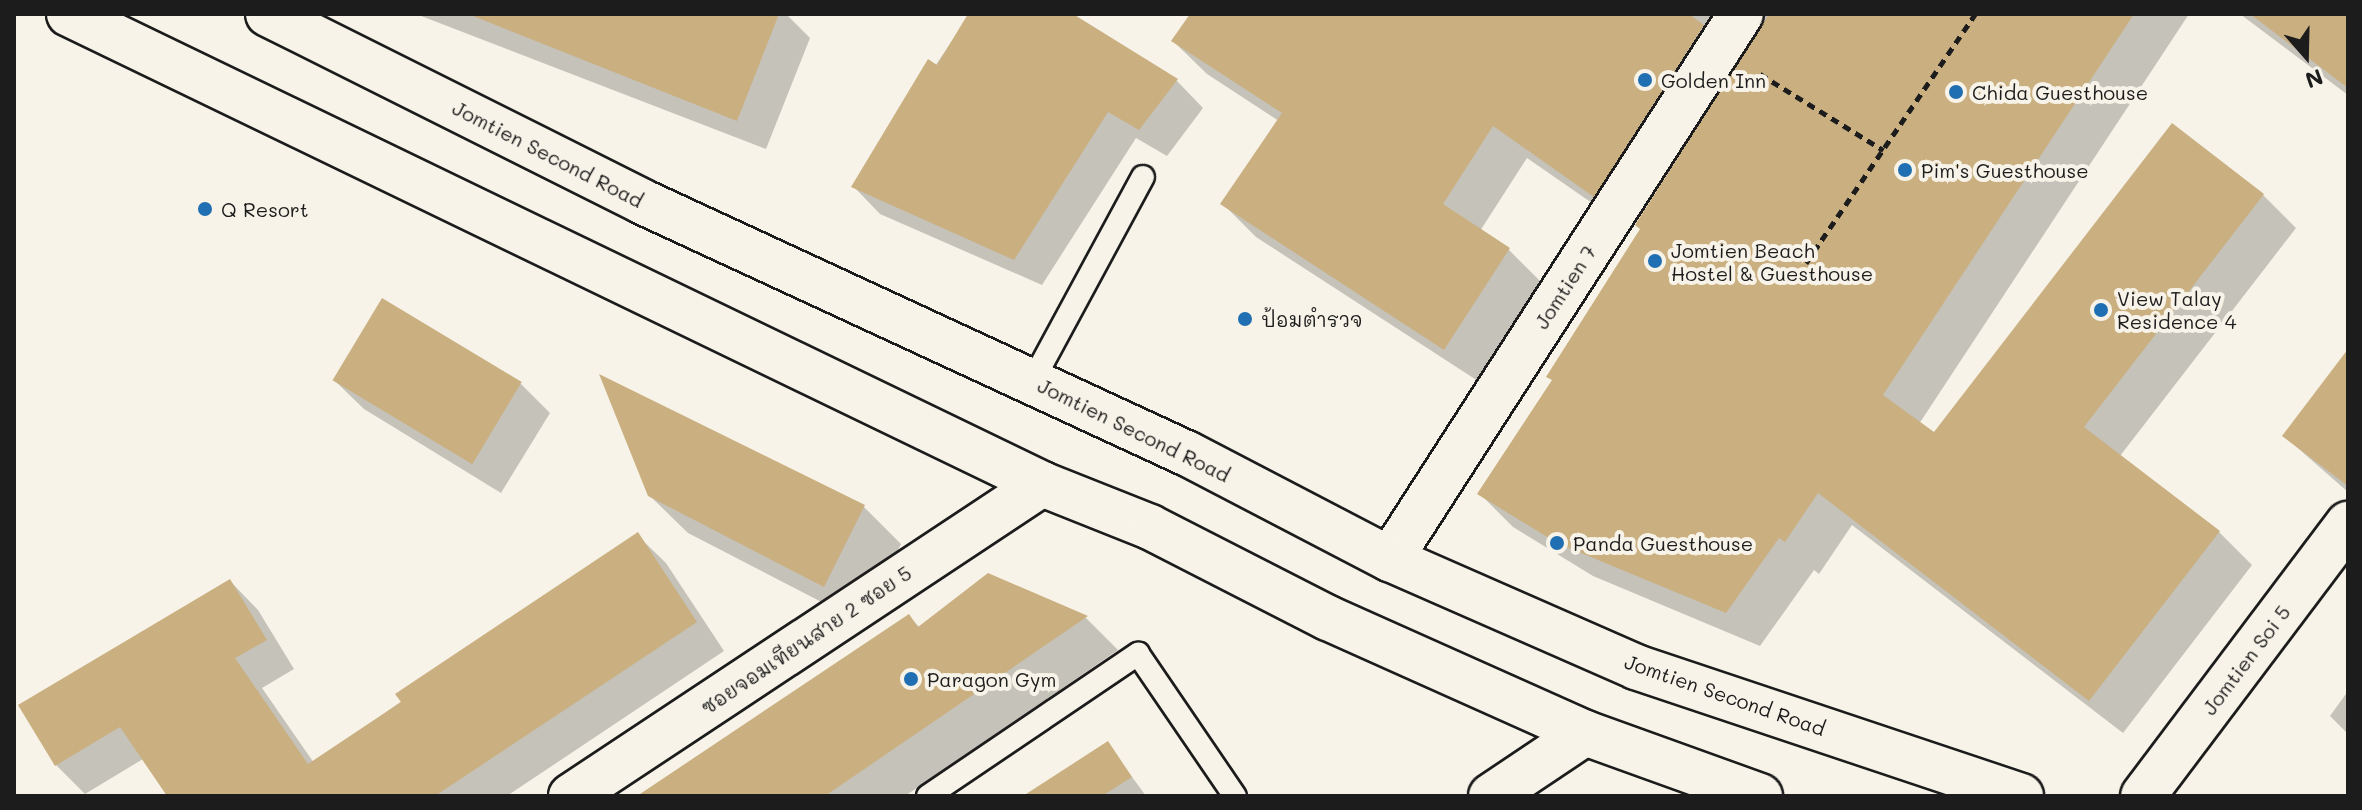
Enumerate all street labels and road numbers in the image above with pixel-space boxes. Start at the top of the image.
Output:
street label: Jomtien Second Road [449,95,647,213]
street label: Jomtien 7 [1529,241,1601,333]
street label: Jomtien Second Road [1034,373,1234,487]
street label: ซอยจอมเทียนสาย 2 ซอย 5 [696,561,916,719]
street label: Jomtien Soi 5 [2197,601,2295,719]
street label: Jomtien Second Road [1621,649,1829,741]

